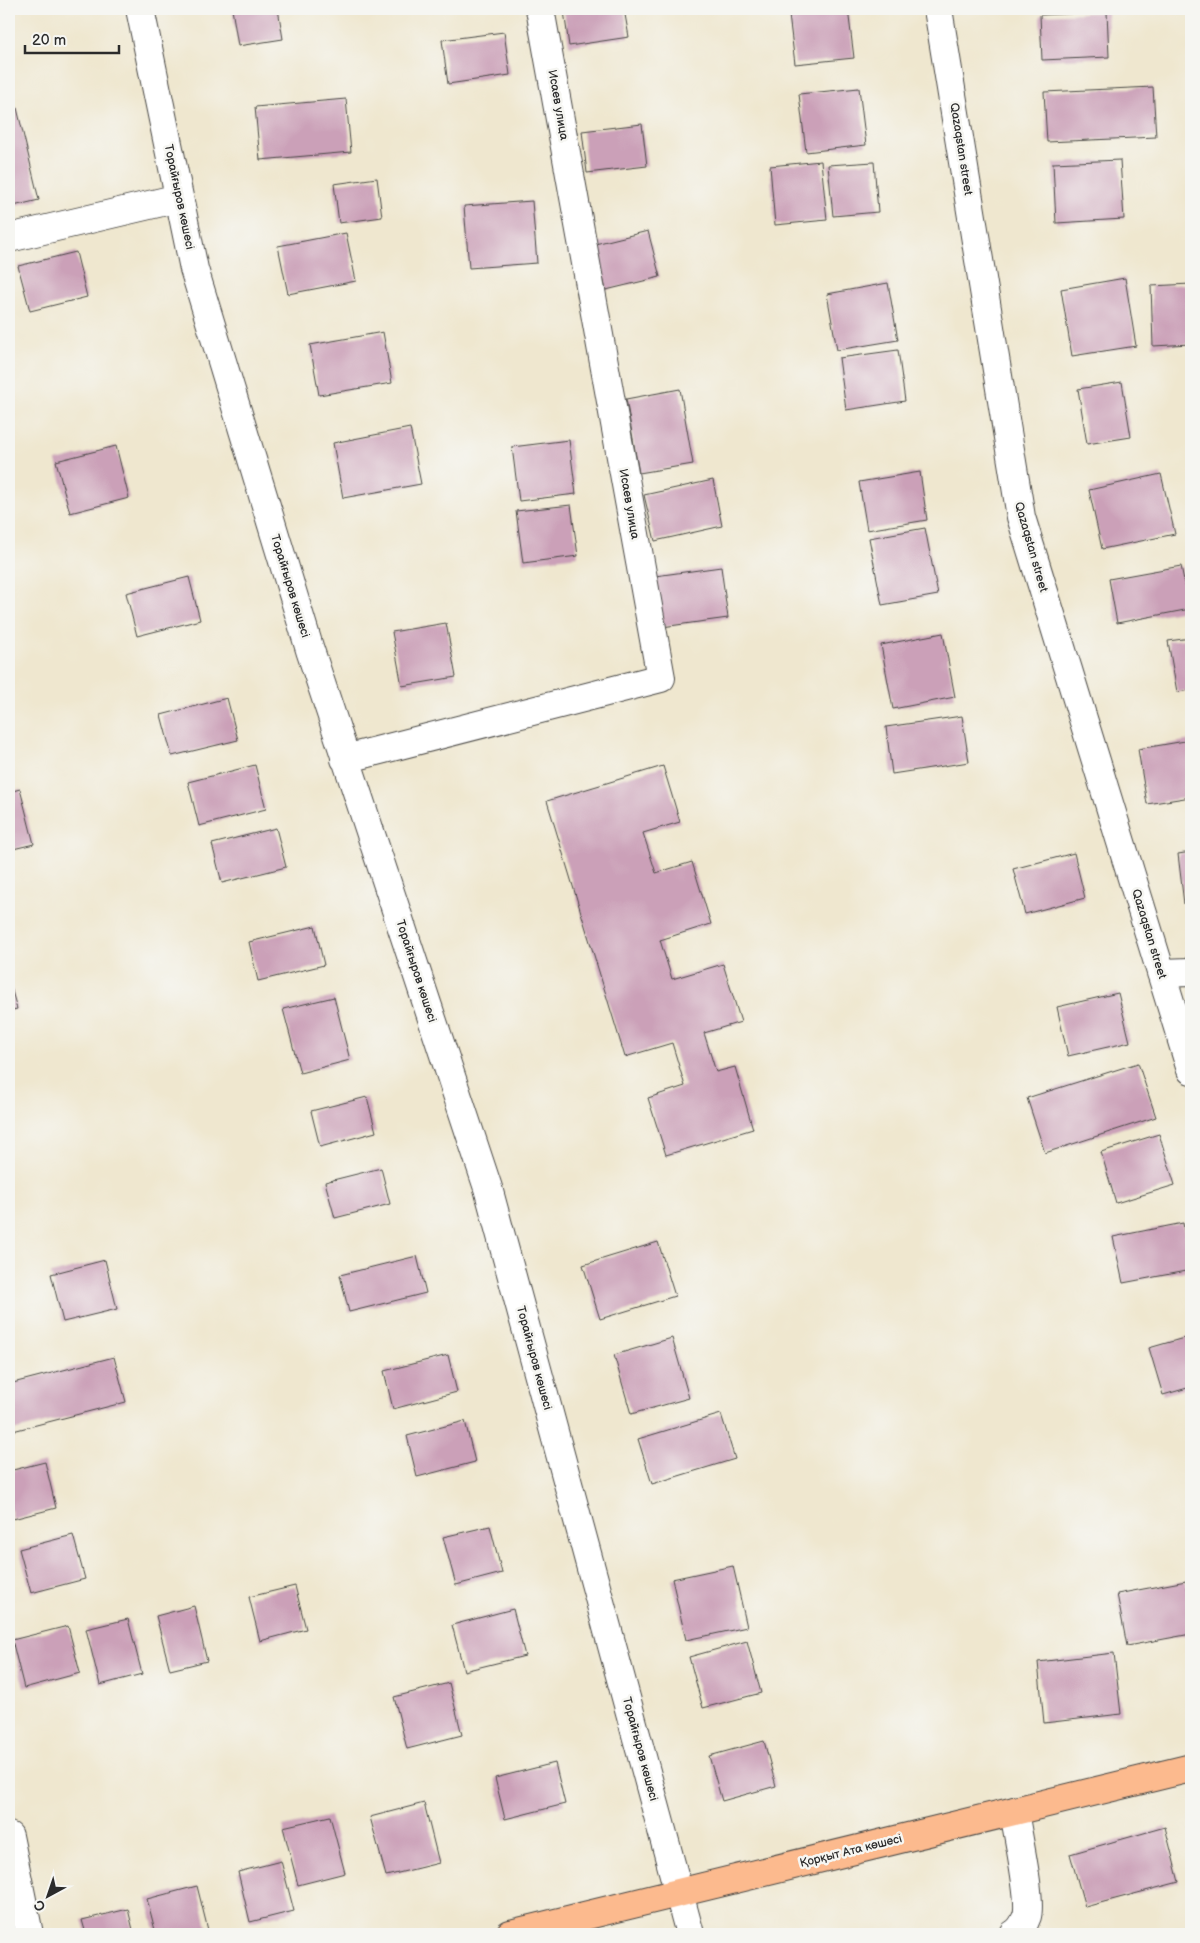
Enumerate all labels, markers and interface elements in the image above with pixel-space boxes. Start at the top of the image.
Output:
scale bar [25,22,119,54]
text: 20 m [32,31,66,50]
street label: Исаев улица [544,69,572,141]
street label: Qazaqstan street [946,102,976,197]
street label: Торайғыров көшесі [161,143,197,251]
street label: Исаев улица [615,468,643,540]
street label: Qazaqstan street [1011,500,1051,594]
street label: Торайғыров көшесі [267,533,313,639]
street label: Qazaqstan street [1128,887,1170,981]
street label: Торайғыров көшесі [392,918,440,1024]
street label: Торайғыров көшесі [513,1304,555,1412]
street label: Торайғыров көшесі [619,1695,661,1803]
street label: Қорқыт Ата көшесі [798,1831,904,1871]
north arrow [22,1870,72,1920]
text: С [31,1896,49,1915]

